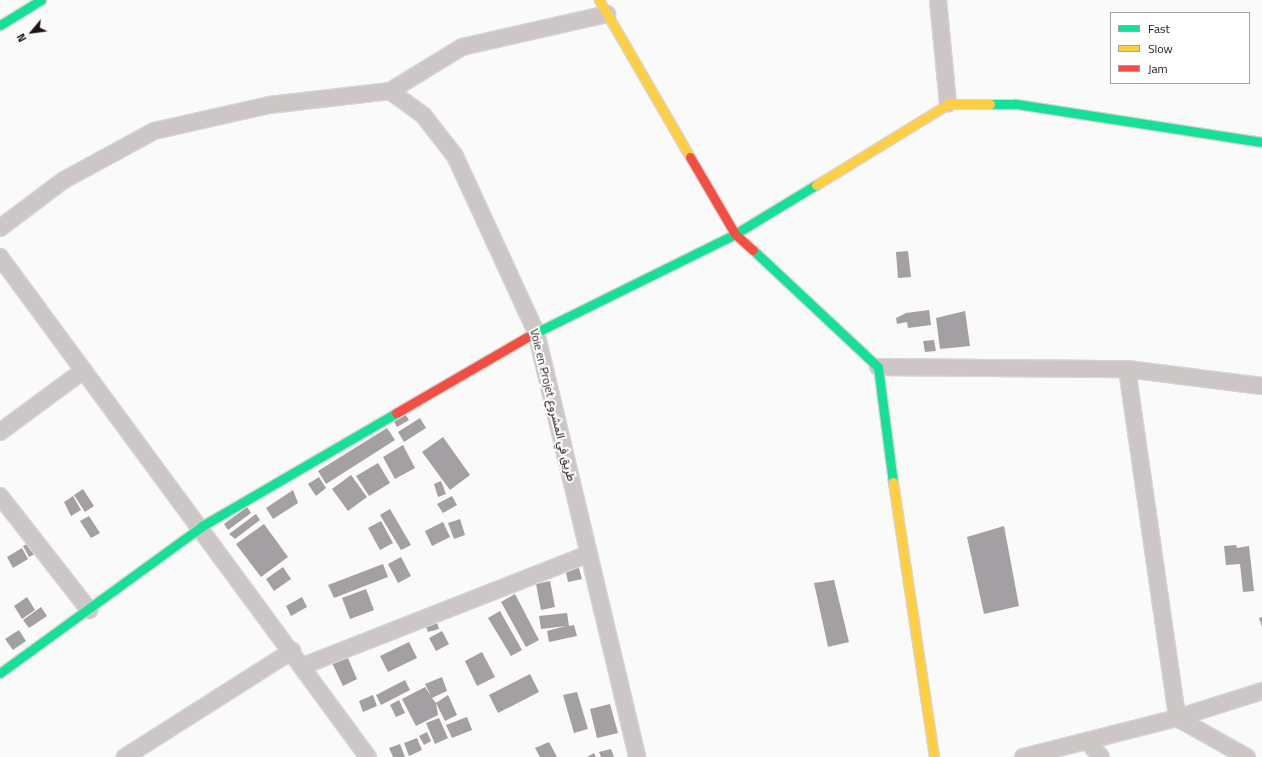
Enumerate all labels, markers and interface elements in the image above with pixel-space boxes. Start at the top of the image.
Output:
north arrow [12,12,52,52]
legend [1110,12,1250,84]
text: Fast [1148,19,1170,38]
text: N [13,31,30,45]
text: Slow [1148,39,1173,58]
text: Jam [1148,59,1168,78]
street label: Voie en Projet طريق في المشروع [527,327,579,483]

